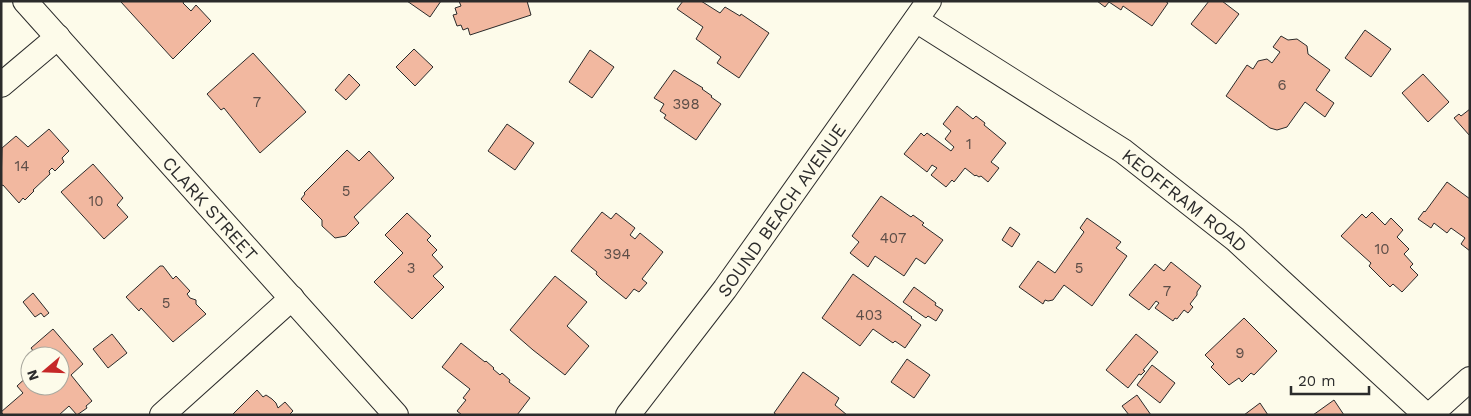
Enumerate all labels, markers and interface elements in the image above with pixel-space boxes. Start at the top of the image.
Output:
house number: 6 [1277,76,1287,94]
house number: 7 [253,93,261,111]
house number: 398 [672,95,700,113]
street label: SOUND BEACH AVENUE [713,119,850,301]
house number: 1 [966,135,972,153]
street label: KEOFFRAM ROAD [1118,144,1252,256]
street label: CLARK STREET [159,152,263,264]
house number: 14 [14,157,30,175]
house number: 5 [342,182,350,200]
house number: 10 [88,192,104,210]
house number: 407 [880,229,906,247]
house number: 10 [1374,240,1390,258]
house number: 394 [603,245,631,263]
house number: 3 [407,259,415,277]
house number: 5 [1075,259,1083,277]
house number: 7 [1163,282,1171,300]
house number: 5 [162,294,170,312]
house number: 403 [856,306,882,324]
house number: 9 [1235,344,1245,362]
north arrow [20,346,70,396]
scale bar [1291,364,1368,396]
text: N [23,368,42,383]
text: 20 m [1298,372,1336,390]

